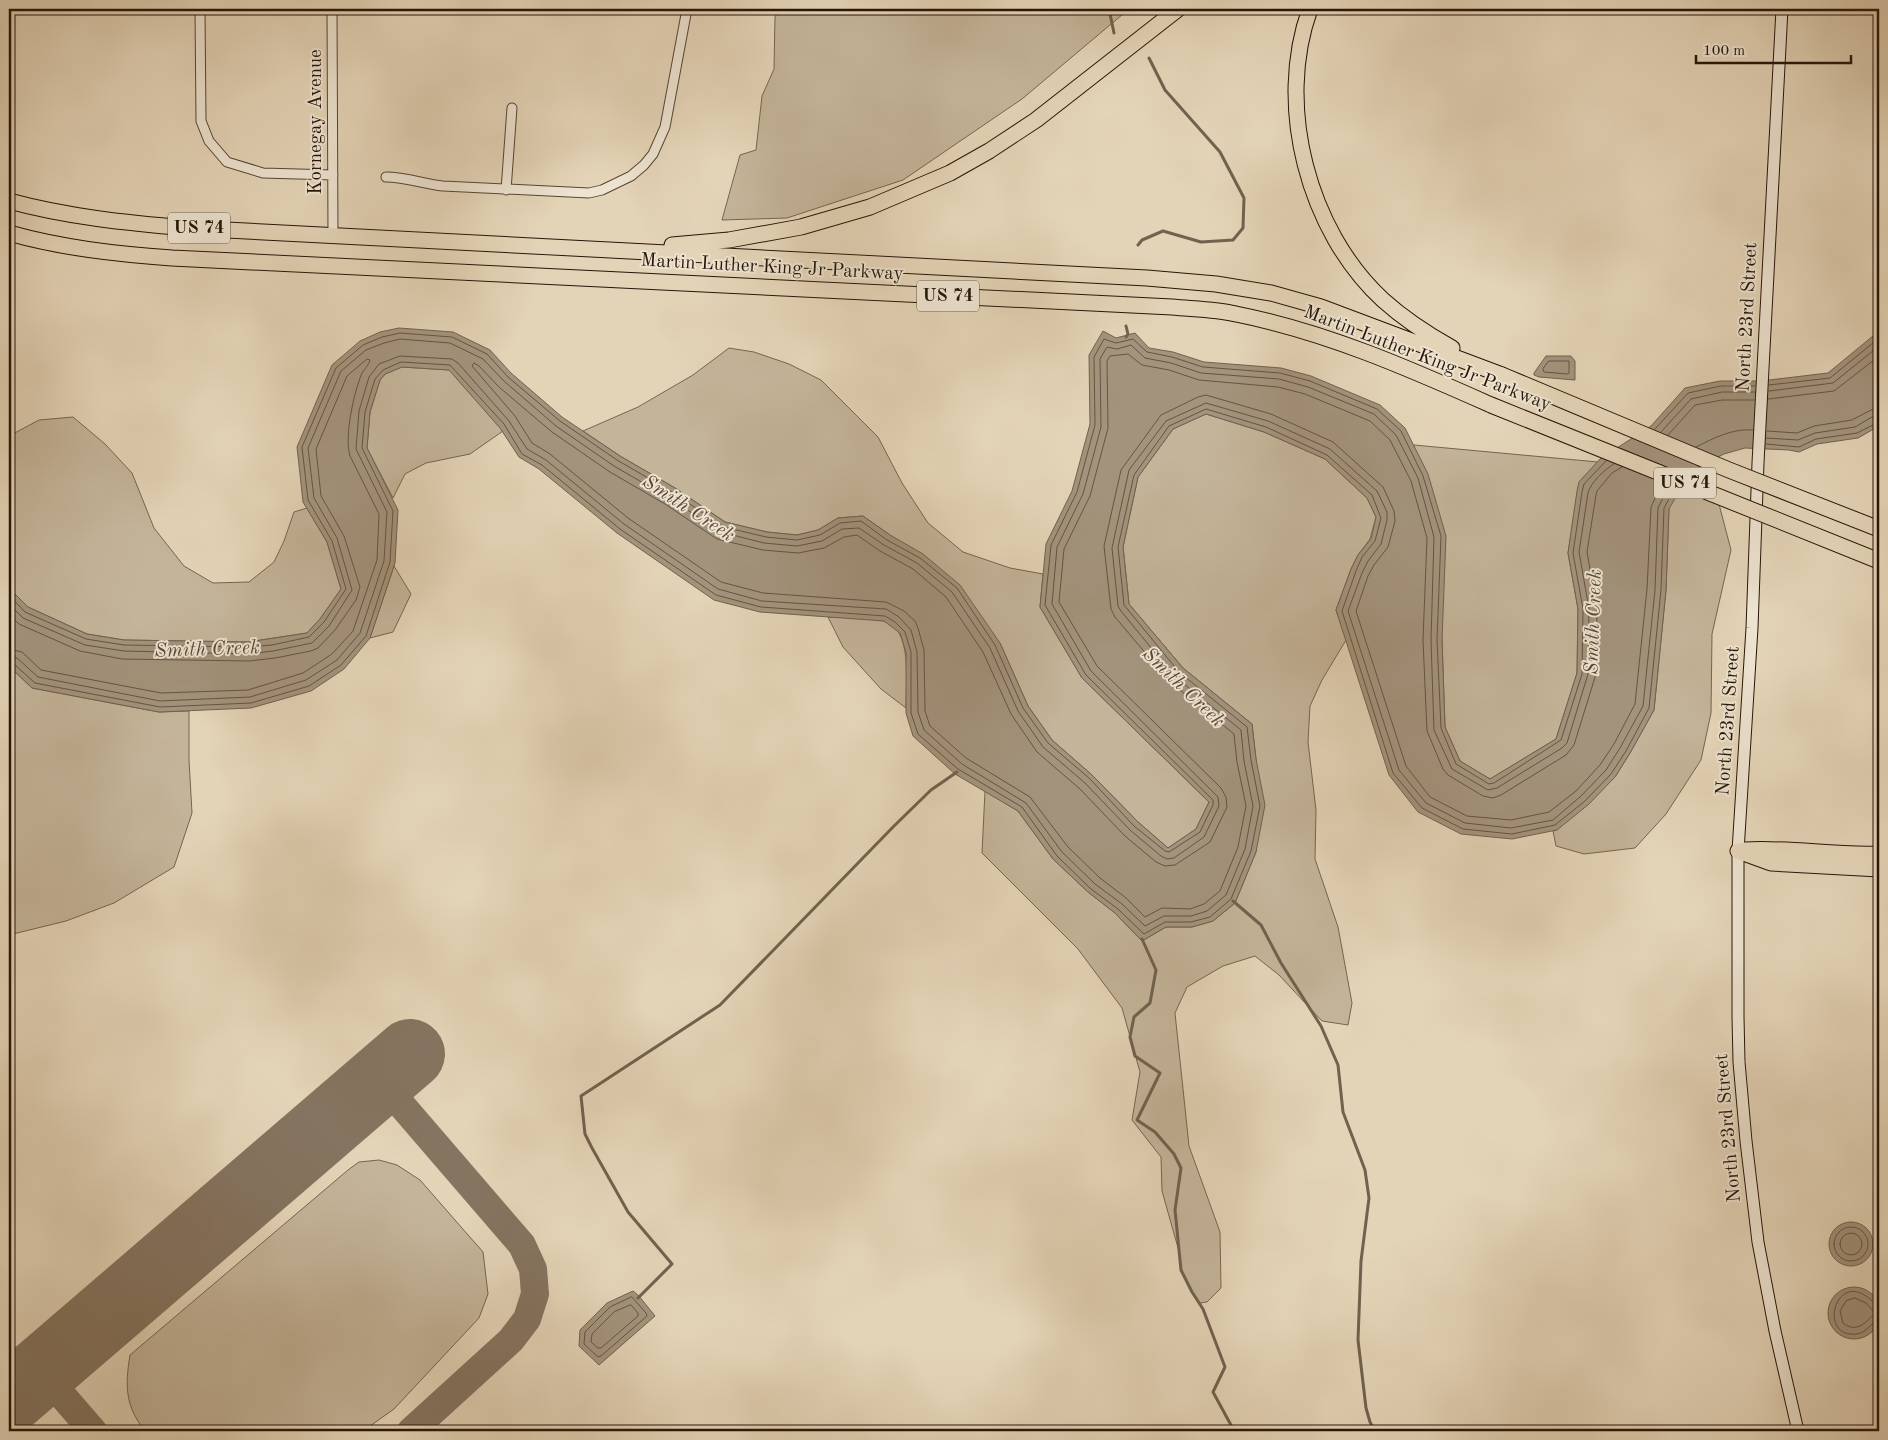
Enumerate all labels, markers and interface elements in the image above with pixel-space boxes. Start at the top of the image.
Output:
scale bar [1696,32,1850,64]
text: 100 m [1703,44,1745,59]
street label: Kornegay Avenue [307,49,326,195]
road number: US 74 [168,212,230,244]
street label: North 23rd Street [1735,242,1761,392]
street label: Martin Luther King Jr Parkway [640,252,904,284]
road number: US 74 [917,280,979,312]
street label: Martin Luther King Jr Parkway [1301,303,1553,415]
road number: US 74 [1654,468,1716,498]
water label: Smith Creek [638,472,738,546]
water label: Smith Creek [1582,569,1606,675]
water label: Smith Creek [154,638,260,662]
water label: Smith Creek [1138,644,1228,732]
street label: North 23rd Street [1714,646,1744,796]
street label: North 23rd Street [1713,1053,1745,1203]

